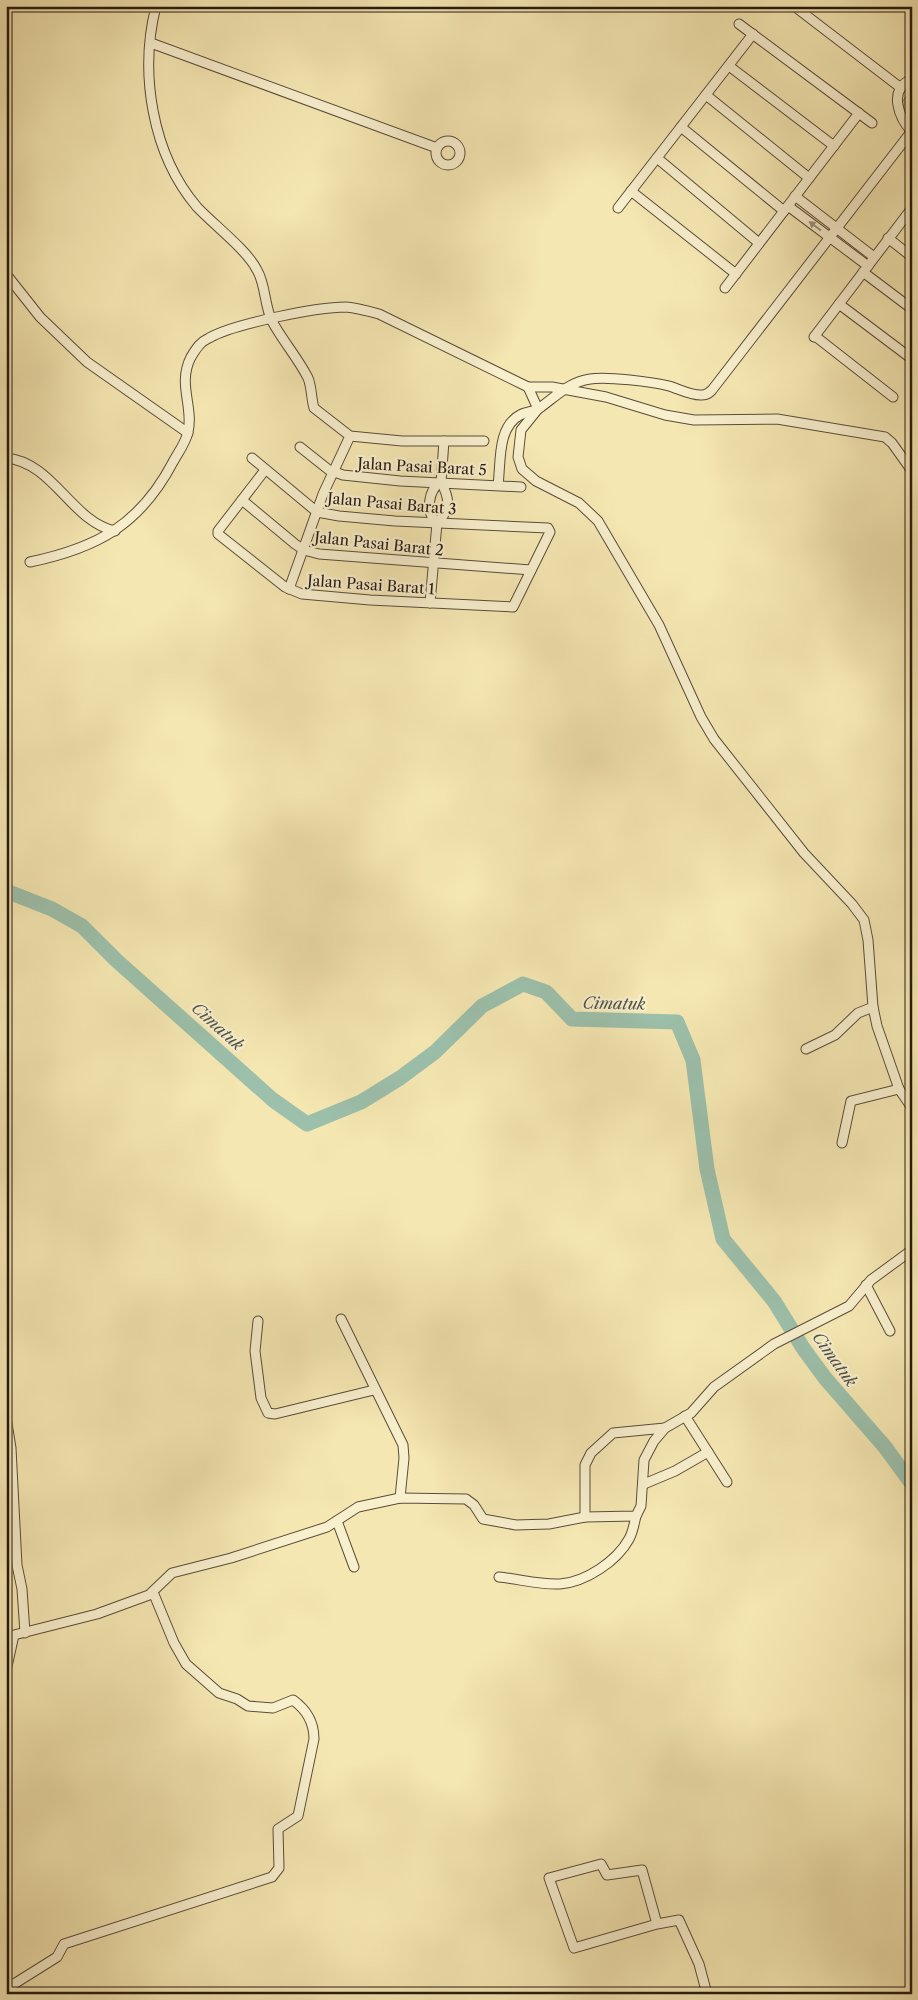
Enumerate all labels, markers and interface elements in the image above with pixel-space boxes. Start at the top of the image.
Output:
one-way arrow [808,221,822,231]
street label: Jalan Pasai Barat 5 [355,454,487,479]
street label: Jalan Pasai Barat 3 [325,488,457,519]
street label: Jalan Pasai Barat 2 [311,527,445,560]
street label: Jalan Pasai Barat 1 [305,570,436,598]
water label: Cimatuk [582,992,646,1014]
water label: Cimatuk [188,998,249,1055]
water label: Cimatuk [808,1328,862,1391]

